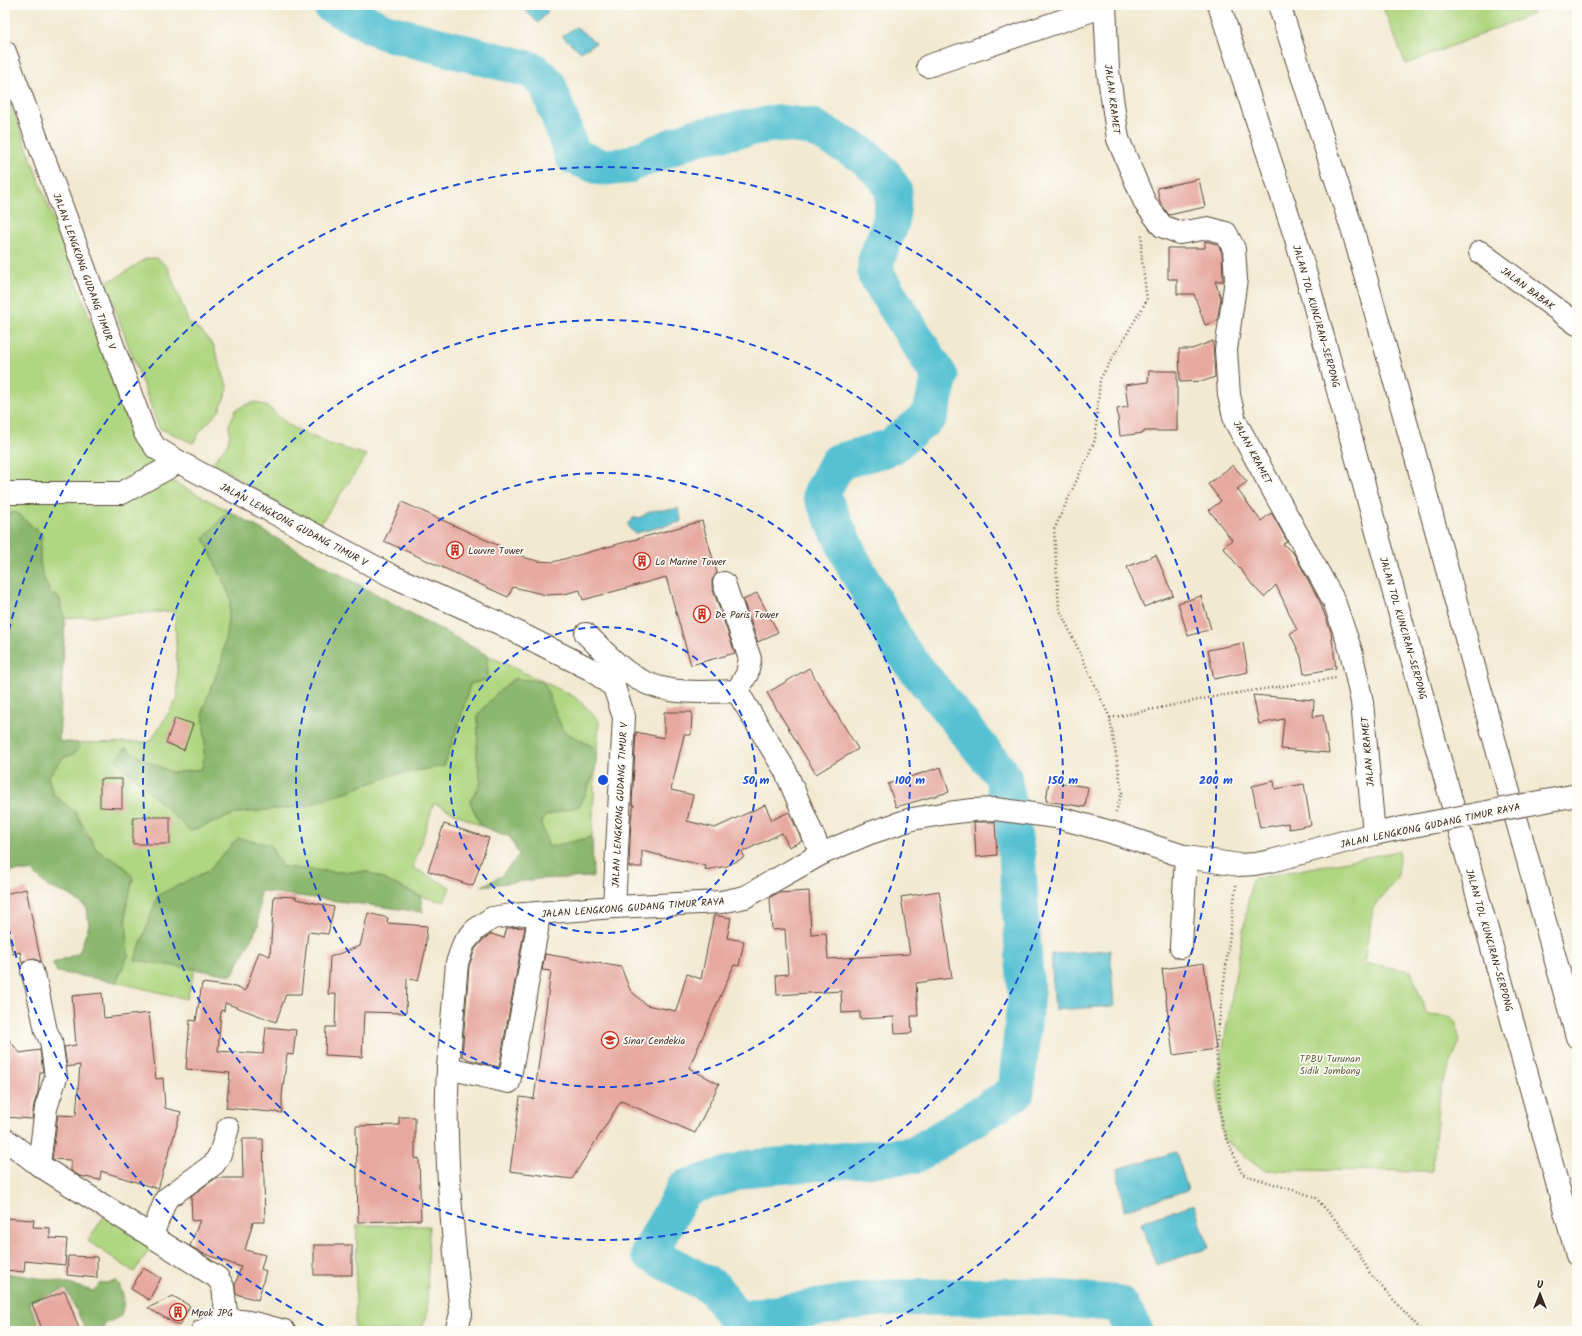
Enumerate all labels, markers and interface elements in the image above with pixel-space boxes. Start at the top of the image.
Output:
street label: JALAN KRAMET [1100,63,1124,136]
street label: JALAN LENGKONG GUDANG TIMUR V [48,191,120,352]
street label: JALAN TOL KUNCIRAN–SERPONG [1288,243,1344,390]
street label: JALAN BABAK [1497,263,1558,314]
street label: JALAN KRAMET [1229,418,1276,489]
street label: JALAN LENGKONG GUDANG TIMUR V [217,479,371,571]
building icon: Louvre Tower [445,540,465,560]
place label: Louvre Tower [468,543,524,559]
building icon: La Marine Tower [632,551,652,571]
place label: La Marine Tower [655,554,726,570]
street label: JALAN TOL KUNCIRAN–SERPONG [1375,555,1431,702]
building icon: De Paris Tower [692,604,712,624]
place label: De Paris Tower [715,607,779,623]
street label: JALAN KRAMET [1357,715,1379,787]
street label: JALAN LENGKONG GUDANG TIMUR V [608,721,632,888]
text: 50 m [742,771,770,790]
text: 100 m [895,771,925,790]
text: 150 m [1048,771,1078,790]
text: 200 m [1199,771,1233,790]
centre of rings [596,773,610,787]
street label: JALAN LENGKONG GUDANG TIMUR RAYA [1339,799,1522,853]
street label: JALAN TOL KUNCIRAN–SERPONG [1461,867,1517,1014]
street label: JALAN LENGKONG GUDANG TIMUR RAYA [541,894,725,922]
school or university icon: Sinar Cendekia [600,1030,620,1050]
place label: Sinar Cendekia [623,1033,685,1049]
park label: TPBU Turunan Sidik Jombang [1300,1051,1361,1079]
north arrow [1520,1274,1560,1314]
text: U [1537,1276,1544,1294]
building icon: Mpok JPG [168,1302,188,1322]
place label: Mpok JPG [191,1305,233,1321]

